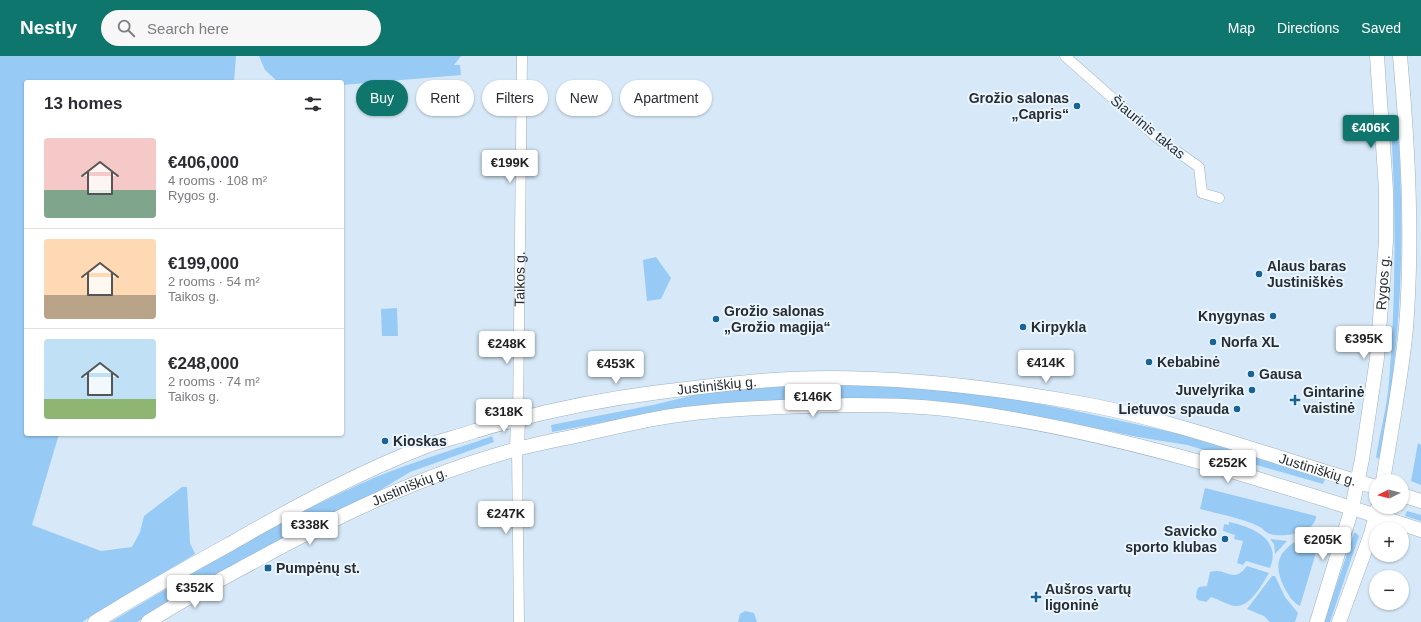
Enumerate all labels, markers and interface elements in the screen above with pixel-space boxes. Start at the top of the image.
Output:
search box [101,10,381,46]
text: Nestly [20,17,77,38]
icon: search [115,17,137,39]
text: Search here [147,20,229,37]
text: Map [1228,20,1255,36]
text: Directions [1277,20,1339,36]
text: Saved [1361,20,1401,36]
chip: Buy [356,80,408,116]
chip: Rent [416,80,474,116]
chip: Filters [482,80,548,116]
chip: New [556,80,612,116]
chip: Apartment [620,80,712,116]
place label: Grožio salonas „Capris“ [969,90,1069,122]
street label: Šiaurinis takas [1108,92,1188,162]
icon: filters [302,93,324,115]
text: 13 homes [44,94,122,113]
marker: Grožio salonas „Capris“ [1072,101,1082,111]
pin: €406K [1343,115,1399,149]
text: €406K [1352,120,1390,135]
pin: €199K [482,150,538,184]
text: €406,000 [168,153,239,172]
icon: home [76,154,124,202]
text: €199K [491,155,529,170]
text: 4 rooms · 108 m² [168,173,267,188]
text: Rygos g. [168,188,219,203]
street label: Taikos g. [511,251,528,307]
text: €199,000 [168,254,239,273]
street label: Rygos g. [1373,254,1393,311]
icon: home [76,255,124,303]
place label: Alaus baras Justiniškės [1267,258,1347,290]
marker: Alaus baras Justiniškės [1254,269,1264,279]
text: 2 rooms · 54 m² [168,274,260,289]
text: Taikos g. [168,289,219,304]
place label: Grožio salonas „Grožio magija“ [724,303,831,335]
place label: Knygynas [1198,308,1265,324]
marker: Knygynas [1268,311,1278,321]
marker: Grožio salonas „Grožio magija“ [711,314,721,324]
place label: Kirpykla [1031,319,1086,335]
marker: Kirpykla [1018,322,1028,332]
pin: €395K [1336,326,1392,360]
pin: €248K [479,331,535,365]
text: €395K [1345,331,1383,346]
place label: Norfa XL [1221,334,1280,350]
text: €248K [488,336,526,351]
marker: Norfa XL [1208,337,1218,347]
pin: €414K [1018,350,1074,384]
pin: €453K [588,351,644,385]
text: €248,000 [168,354,239,373]
place label: Kebabinė [1157,354,1220,370]
icon: home [76,355,124,403]
text: €414K [1027,355,1065,370]
text: €453K [597,356,635,371]
marker: Kebabinė [1144,357,1154,367]
place label: Gausa [1259,366,1302,382]
marker: Gausa [1246,369,1256,379]
street label: Justiniškių g. [676,373,757,398]
text: 2 rooms · 74 m² [168,374,260,389]
place label: Juvelyrika [1176,382,1244,398]
pin: €146K [785,384,841,418]
place label: Gintarinė vaistinė [1303,384,1365,416]
marker: Juvelyrika [1247,385,1257,395]
text: Taikos g. [168,389,219,404]
text: €146K [794,389,832,404]
marker: Gintarinė vaistinė [1290,395,1300,405]
pin: €318K [476,399,532,433]
place label: Lietuvos spauda [1119,401,1229,417]
text: €318K [485,404,523,419]
marker: Lietuvos spauda [1232,404,1242,414]
place label: Kioskas [393,433,447,449]
marker: Kioskas [380,436,390,446]
pin: €252K [1200,450,1256,484]
street label: Justiniškių g. [1277,450,1358,489]
text: €252K [1209,455,1247,470]
street label: Justiniškių g. [369,464,450,509]
north arrow [1369,474,1409,514]
map controls [1369,474,1409,610]
pin: €247K [478,501,534,535]
text: €247K [487,506,525,521]
pin: €338K [282,512,338,546]
text: €338K [291,517,329,532]
button: + [1369,522,1409,562]
place label: Savicko sporto klubas [1125,523,1217,555]
pin: €205K [1295,527,1351,561]
text: €205K [1304,532,1342,547]
marker: Savicko sporto klubas [1220,534,1230,544]
place label: Pumpėnų st. [276,560,360,576]
marker: Pumpėnų st. [263,563,273,573]
button: − [1369,570,1409,610]
pin: €352K [167,575,223,609]
text: €352K [176,580,214,595]
place label: Aušros vartų ligoninė [1045,581,1131,613]
marker: Aušros vartų ligoninė [1030,591,1042,603]

